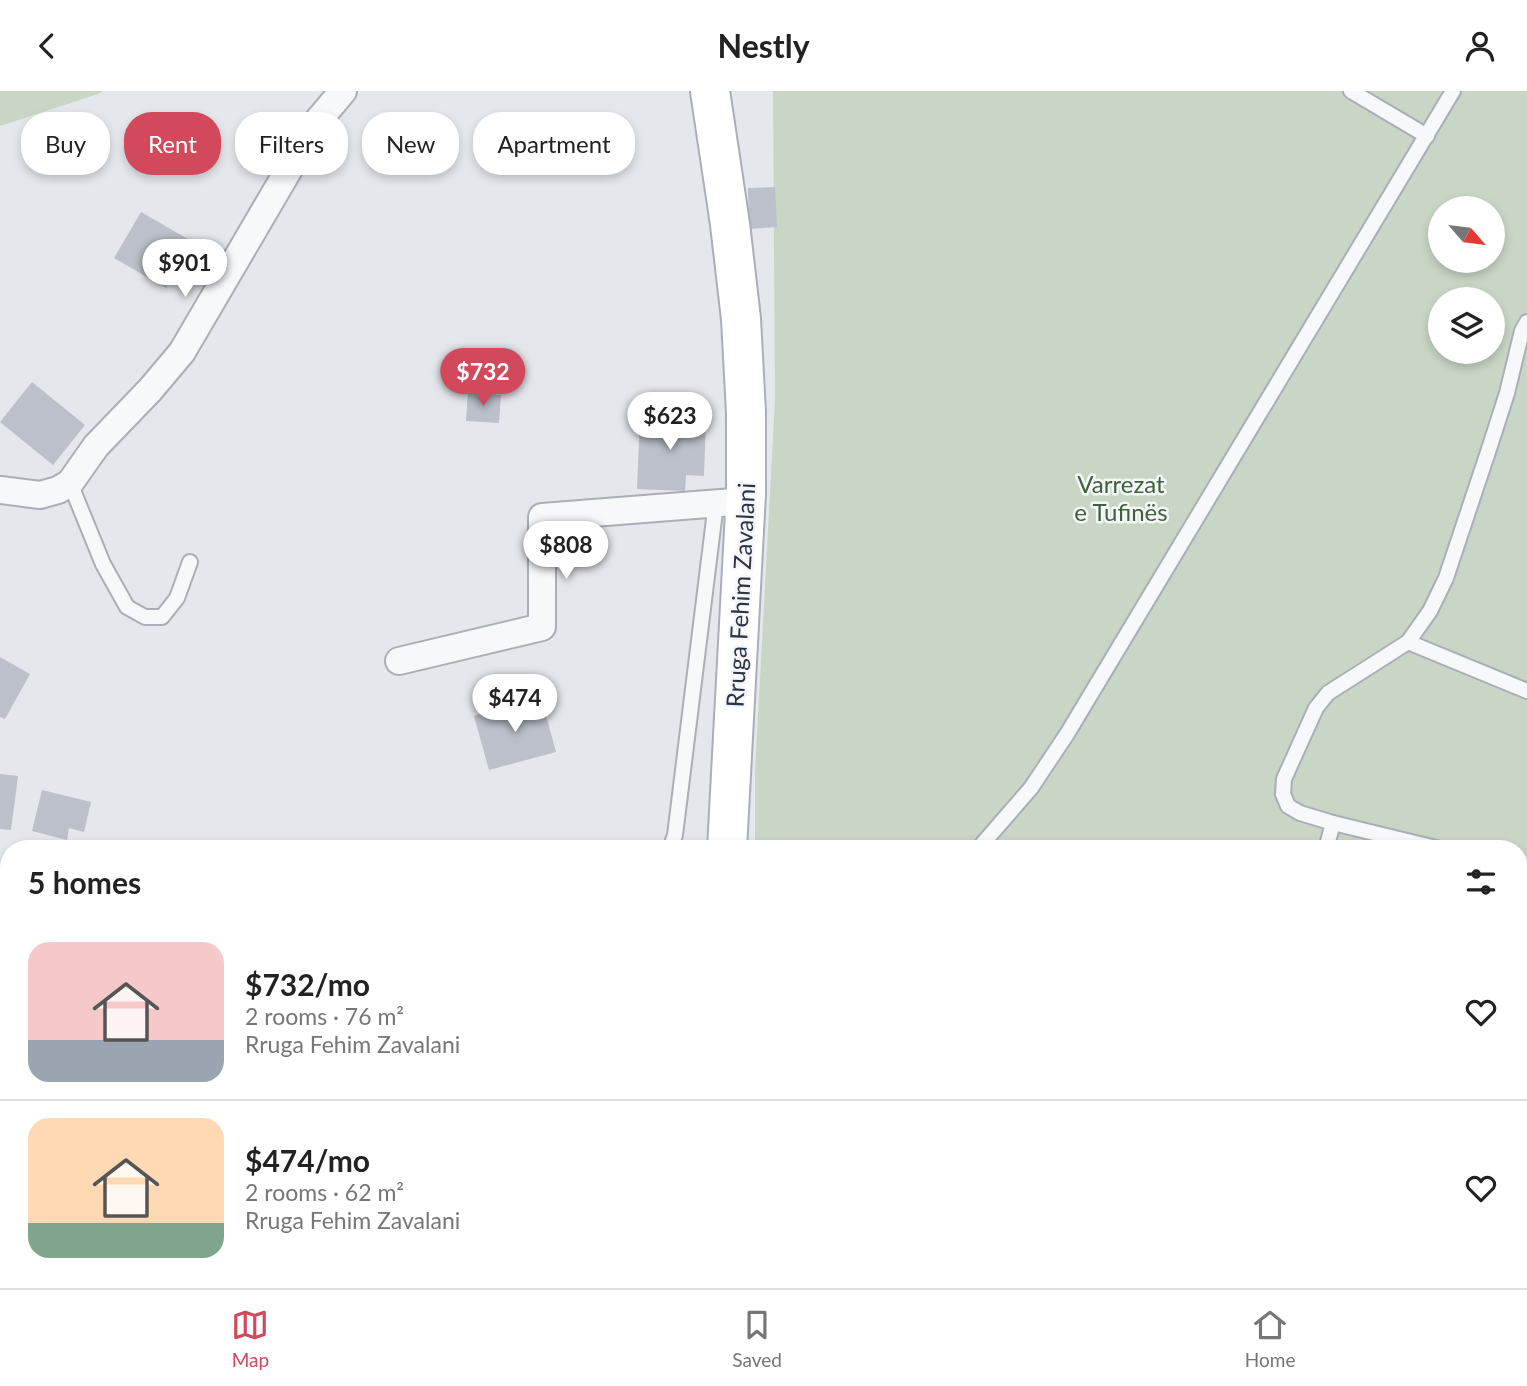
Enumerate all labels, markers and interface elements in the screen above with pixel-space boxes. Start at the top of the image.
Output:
text: Nestly [717,26,810,65]
icon: back [28,27,66,65]
icon: person [1461,27,1499,65]
chip: Buy [21,112,110,175]
chip: Rent [124,112,221,175]
chip: Filters [235,112,348,175]
chip: New [362,112,459,175]
chip: Apartment [473,112,635,175]
north arrow [1428,196,1505,273]
map controls [1428,196,1505,364]
pin: $901 [144,239,226,299]
text: $901 [158,248,212,276]
button: layers [1428,287,1505,364]
pin: $732 [442,349,524,408]
text: $732 [456,357,510,385]
pin: $623 [629,393,711,452]
text: $623 [643,401,697,429]
park label: Varrezat e Tufinës [1074,469,1168,526]
street label: Rruga Fehim Zavalani [720,482,760,708]
pin: $808 [525,521,607,581]
text: $808 [539,530,593,558]
pin: $474 [474,675,556,734]
text: $474 [488,683,542,711]
icon: filters [1462,863,1500,901]
text: 5 homes [28,864,141,900]
text: $732/mo [245,966,370,1002]
icon: home [84,970,168,1054]
icon: heart [1462,993,1500,1031]
text: 2 rooms · 76 m² [245,1002,404,1030]
text: Rruga Fehim Zavalani [245,1030,460,1058]
text: $474/mo [245,1142,370,1178]
icon: home [84,1146,168,1230]
icon: heart [1462,1169,1500,1207]
text: 2 rooms · 62 m² [245,1178,404,1206]
text: Rruga Fehim Zavalani [245,1206,460,1234]
tab: Map [231,1306,269,1371]
tab: Saved [732,1306,782,1371]
tab: Home [1245,1306,1296,1371]

